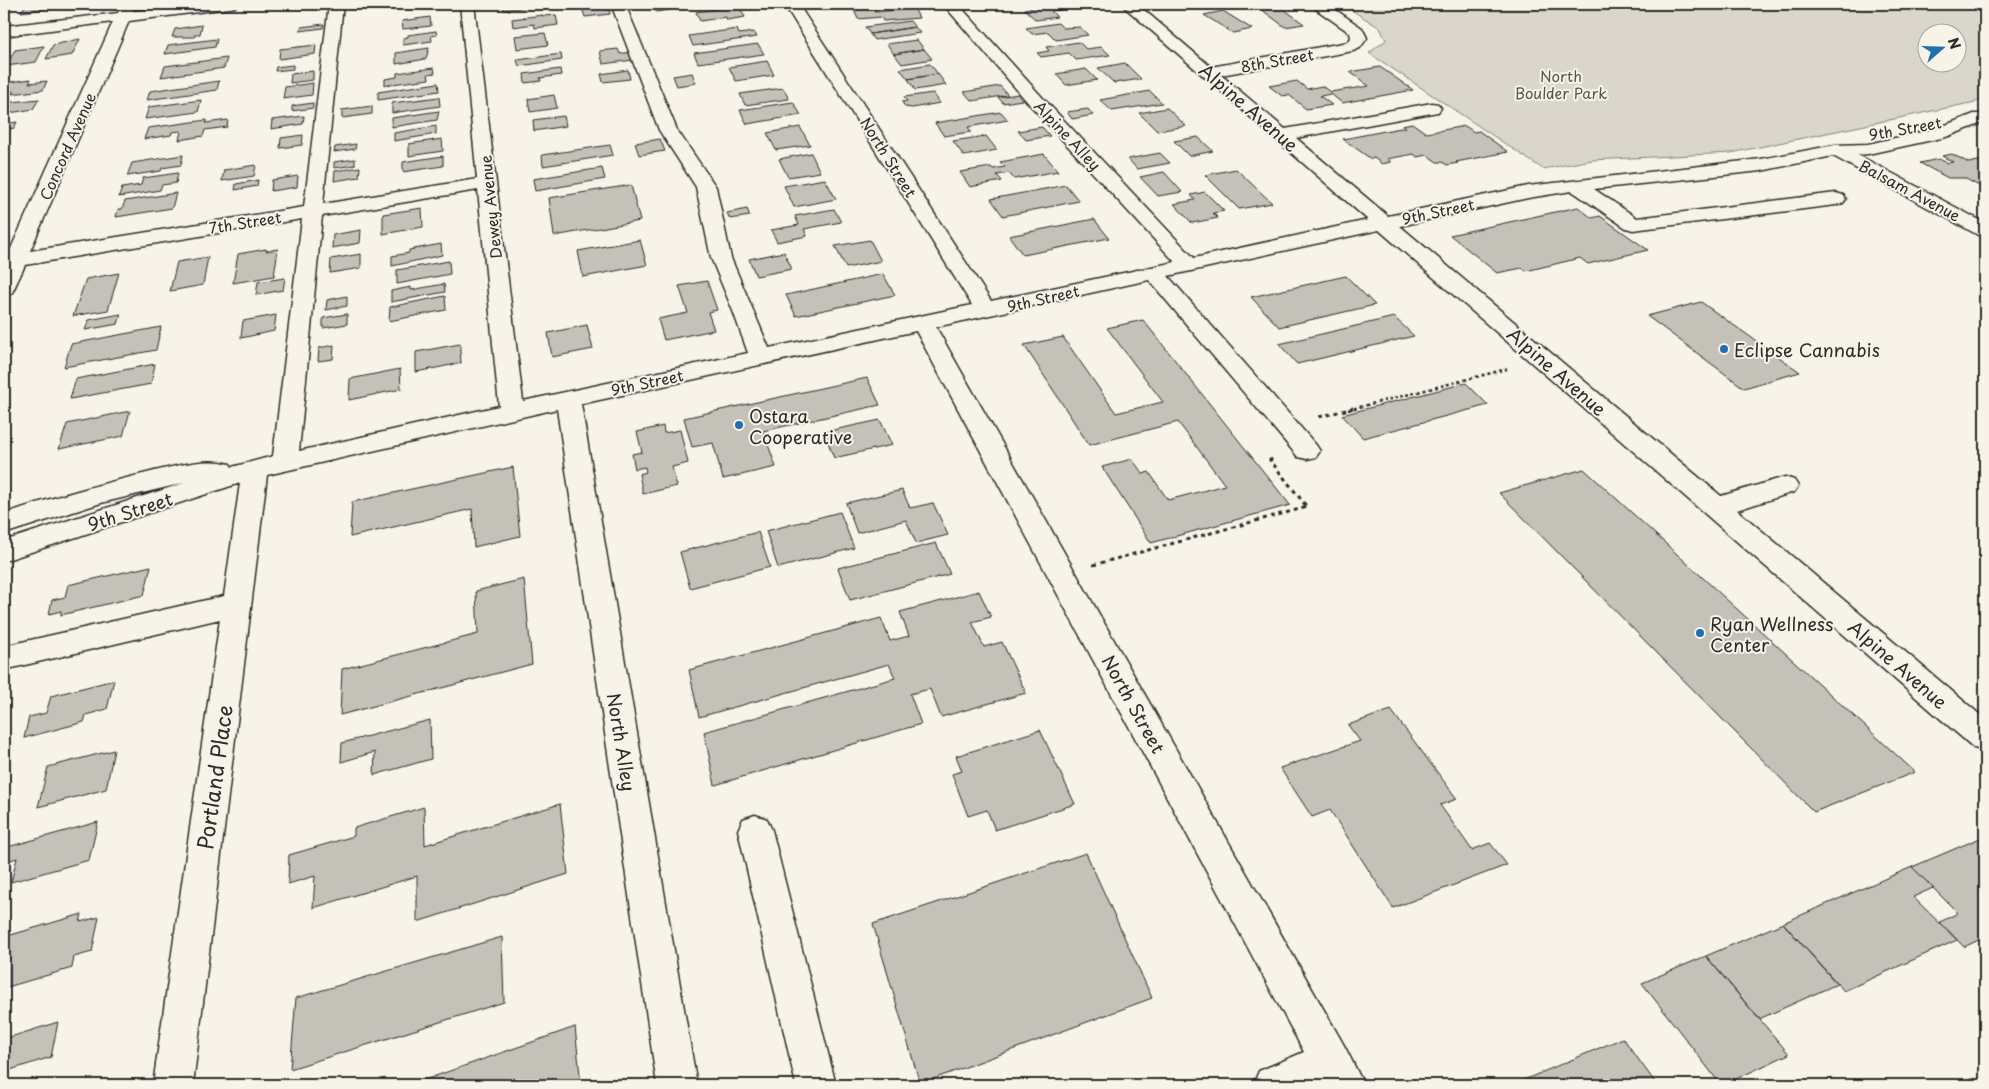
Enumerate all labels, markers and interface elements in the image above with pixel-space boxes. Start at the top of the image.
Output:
north arrow [1916,22,1966,72]
text: N [1943,35,1966,52]
street label: 8th Street [1239,42,1315,78]
street label: Alpine Avenue [1194,56,1305,158]
park label: North Boulder Park [1515,64,1607,104]
street label: Concord Avenue [33,89,101,203]
street label: Alpine Alley [1029,95,1107,175]
street label: 9th Street [1867,110,1943,146]
street label: North Street [855,113,923,201]
street label: Dewey Avenue [473,154,507,260]
street label: Balsam Avenue [1855,154,1965,226]
street label: 9th Street [1400,192,1476,230]
street label: 7th Street [207,205,283,239]
street label: 9th Street [1005,279,1081,317]
street label: Alpine Avenue [1502,320,1613,422]
place label: Eclipse Cannabis [1734,336,1880,363]
marker: Eclipse Cannabis [1718,343,1730,355]
street label: 9th Street [609,363,685,401]
place label: Ostara Cooperative [749,402,852,450]
marker: Ostara Cooperative [733,419,745,431]
street label: 9th Street [84,485,176,537]
place label: Ryan Wellness Center [1710,610,1834,658]
street label: Alpine Avenue [1843,613,1954,715]
marker: Ryan Wellness Center [1694,627,1706,639]
street label: North Street [1096,650,1172,758]
street label: North Alley [601,691,643,793]
street label: Portland Place [188,703,240,851]

